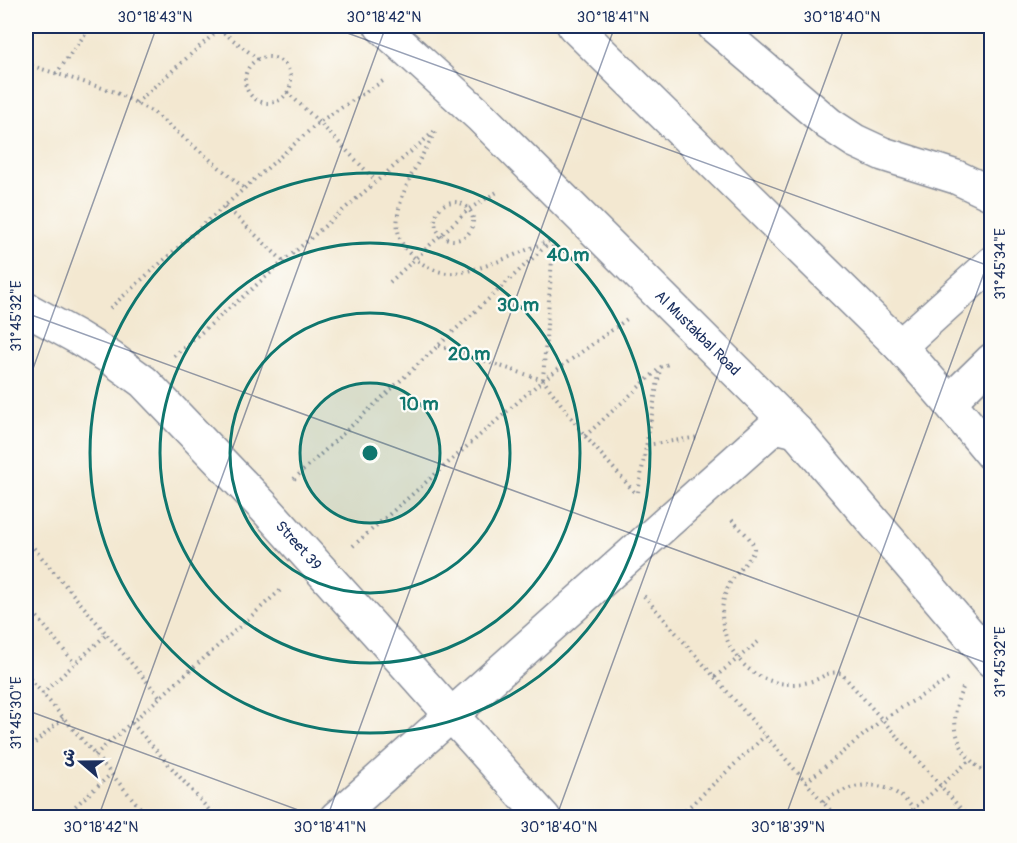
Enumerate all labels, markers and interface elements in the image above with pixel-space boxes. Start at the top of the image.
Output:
text: 30°18'43"N [118,8,192,27]
text: 30°18'42"N [347,8,421,27]
text: 30°18'41"N [577,8,649,27]
text: 30°18'40"N [804,8,880,27]
text: 31°45'34"E [991,228,1010,300]
text: 40 m [547,244,589,267]
text: 31°45'32"E [7,280,26,352]
street label: Al Mustakbal Road [650,287,744,380]
text: 30 m [497,294,539,317]
text: 20 m [448,343,490,366]
text: 10 m [399,393,439,416]
centre of rings [360,443,380,463]
street label: Street 39 [271,517,325,574]
text: 31°45'32"E [991,626,1010,698]
text: 31°45'30"E [7,676,26,750]
north arrow [51,732,111,792]
text: ش [55,746,80,769]
text: 30°18'42"N [64,818,138,837]
text: 30°18'41"N [294,818,366,837]
text: 30°18'40"N [521,818,597,837]
text: 30°18'39"N [751,818,825,837]

